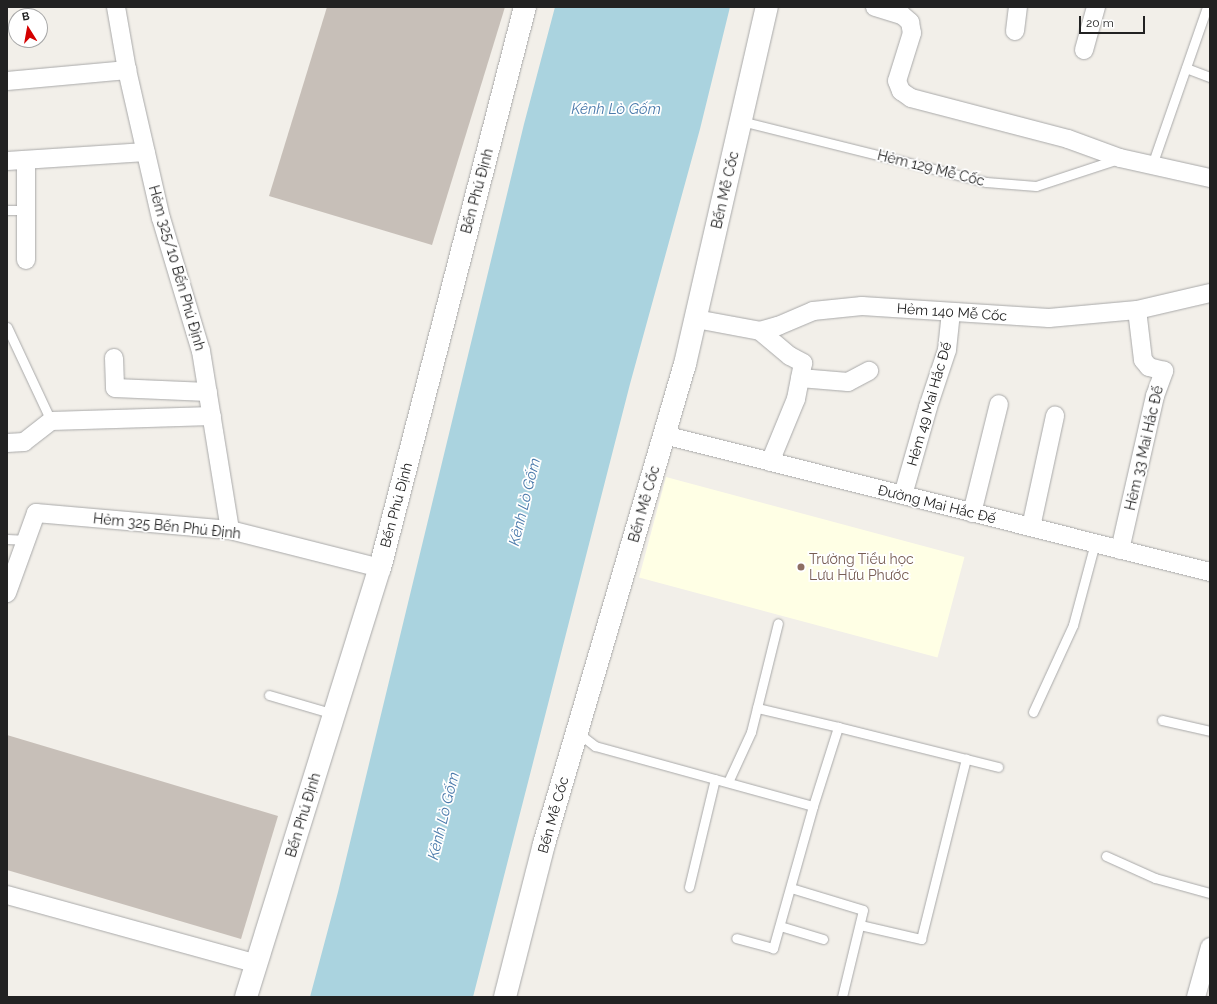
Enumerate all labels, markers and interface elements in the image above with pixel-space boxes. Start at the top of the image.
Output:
north arrow [8,8,48,48]
scale bar [1081,8,1147,34]
text: B [21,10,31,24]
text: 20 m [1086,16,1114,30]
water label: Kênh Lò Gốm [571,101,661,119]
street label: Bến Phú Định [458,147,496,235]
street label: Hẻm 129 Mễ Cốc [876,147,986,189]
street label: Bến Mễ Cốc [708,150,742,230]
street label: Hẻm 325/10 Bến Phú Định [145,183,209,353]
street label: Hẻm 140 Mễ Cốc [896,300,1008,324]
street label: Hẻm 49 Mai Hắc Đế [903,340,955,468]
street label: Hẻm 33 Mai Hắc Đế [1121,384,1167,512]
water label: Kênh Lò Gốm [505,456,545,548]
street label: Bến Phú Định [377,461,415,549]
street label: Bến Mễ Cốc [625,464,663,544]
street label: Đường Mai Hắc Đế [876,481,998,527]
street label: Hẻm 325 Bến Phú Định [92,510,242,542]
place label: Trường Tiểu học Lưu Hữu Phước [809,551,914,584]
marker: Trường Tiểu học Lưu Hữu Phước [796,562,806,572]
water label: Kênh Lò Gốm [424,770,464,862]
street label: Bến Phú Định [282,771,324,859]
street label: Bến Mễ Cốc [534,775,572,855]

